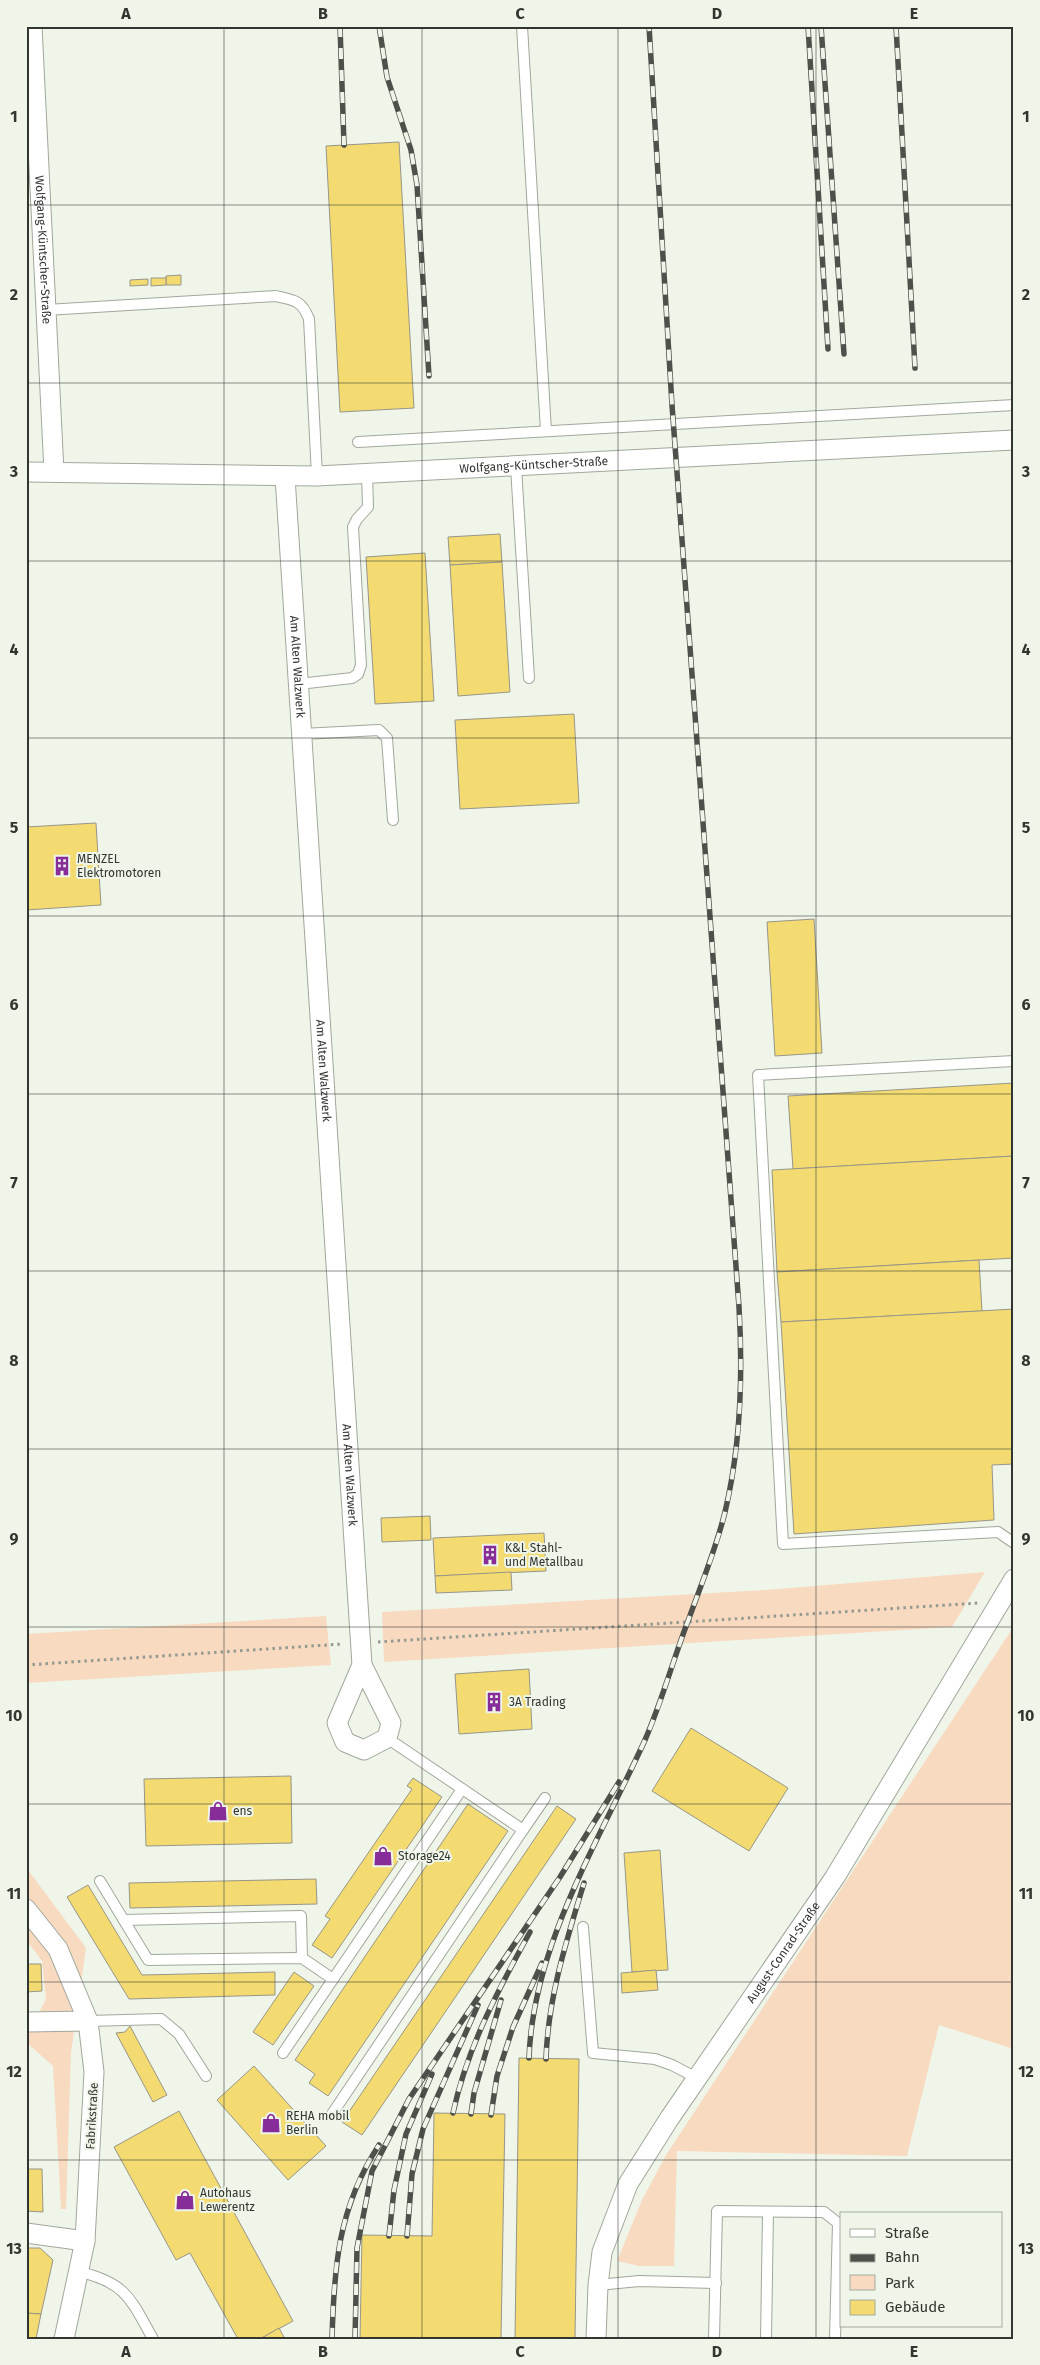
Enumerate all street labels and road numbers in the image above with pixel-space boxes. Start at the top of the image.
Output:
street label: Wolfgang-Küntscher-Straße [32,175,54,325]
street label: Wolfgang-Küntscher-Straße [459,454,609,476]
street label: Am Alten Walzwerk [287,615,308,719]
street label: Am Alten Walzwerk [313,1019,334,1123]
street label: Am Alten Walzwerk [339,1423,360,1527]
street label: August-Conrad-Straße [744,1899,823,2006]
street label: Fabrikstraße [83,2082,101,2150]

